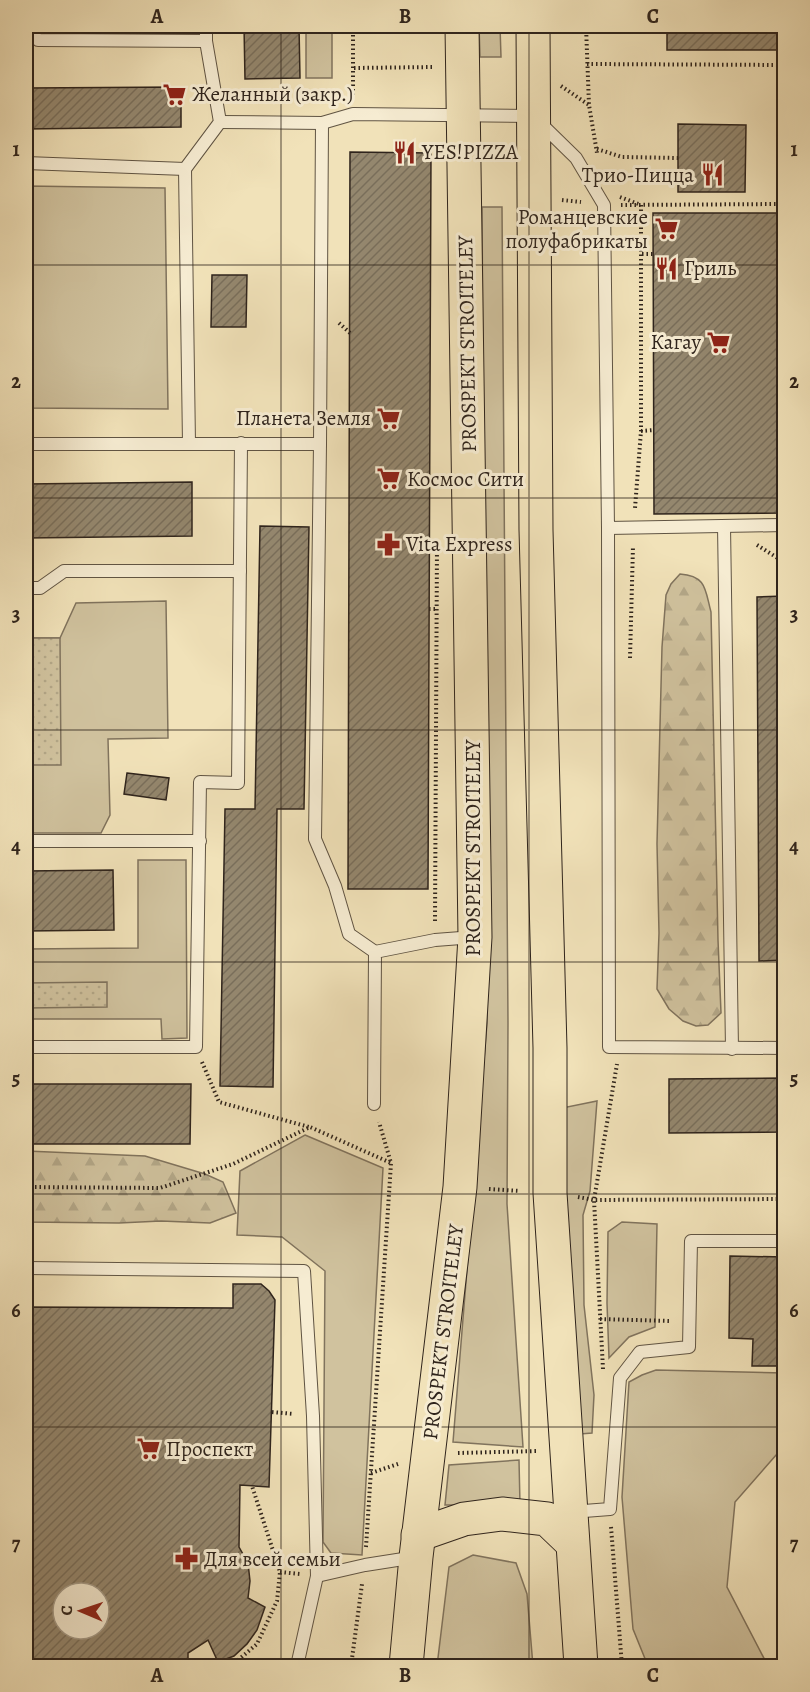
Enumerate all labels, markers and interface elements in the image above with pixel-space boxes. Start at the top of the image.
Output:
text: A [150,3,164,30]
text: B [399,3,411,30]
text: C [647,3,659,30]
place label: Желанный (закр.) [192,80,353,108]
supermarket icon: Желанный (закр.) [161,81,187,107]
text: 1 [12,136,20,163]
text: 1 [790,136,798,163]
place label: YES!PIZZA [421,138,519,166]
restaurant icon: YES!PIZZA [391,139,417,165]
place label: Трио-Пицца [582,161,694,189]
restaurant icon: Трио-Пицца [699,162,725,188]
place label: Романцевские полуфабрикаты [506,203,648,255]
supermarket icon: Романцевские полуфабрикаты [653,216,679,242]
street label: PROSPEKT STROITELEY [451,235,483,453]
place label: Гриль [684,254,736,282]
restaurant icon: Гриль [653,255,679,281]
place label: Кагау [651,328,701,356]
supermarket icon: Кагау [706,329,732,355]
text: 2 [11,368,21,395]
text: 2 [789,368,799,395]
place label: Планета Земля [236,404,371,432]
supermarket icon: Планета Земля [376,405,402,431]
place label: Космос Сити [407,465,524,493]
supermarket icon: Космос Сити [376,466,402,492]
place label: Vita Express [405,530,512,558]
pharmacy icon: Vita Express [375,531,401,557]
text: 3 [12,601,20,628]
text: 3 [790,601,798,628]
street label: PROSPEKT STROITELEY [459,739,487,956]
text: 4 [11,833,21,860]
text: 4 [789,833,799,860]
text: 5 [12,1065,20,1092]
text: 5 [790,1065,798,1092]
street label: PROSPEKT STROITELEY [416,1222,470,1441]
text: 6 [11,1297,21,1324]
text: 6 [789,1297,799,1324]
place label: Проспект [166,1435,253,1463]
supermarket icon: Проспект [135,1436,161,1462]
text: 7 [12,1530,21,1557]
text: 7 [790,1530,799,1557]
place label: Для всей семьи [204,1545,341,1573]
pharmacy icon: Для всей семьи [173,1546,199,1572]
north arrow [51,1581,111,1641]
text: С [56,1605,78,1616]
text: A [150,1662,164,1689]
text: B [399,1662,411,1689]
text: C [647,1662,659,1689]

